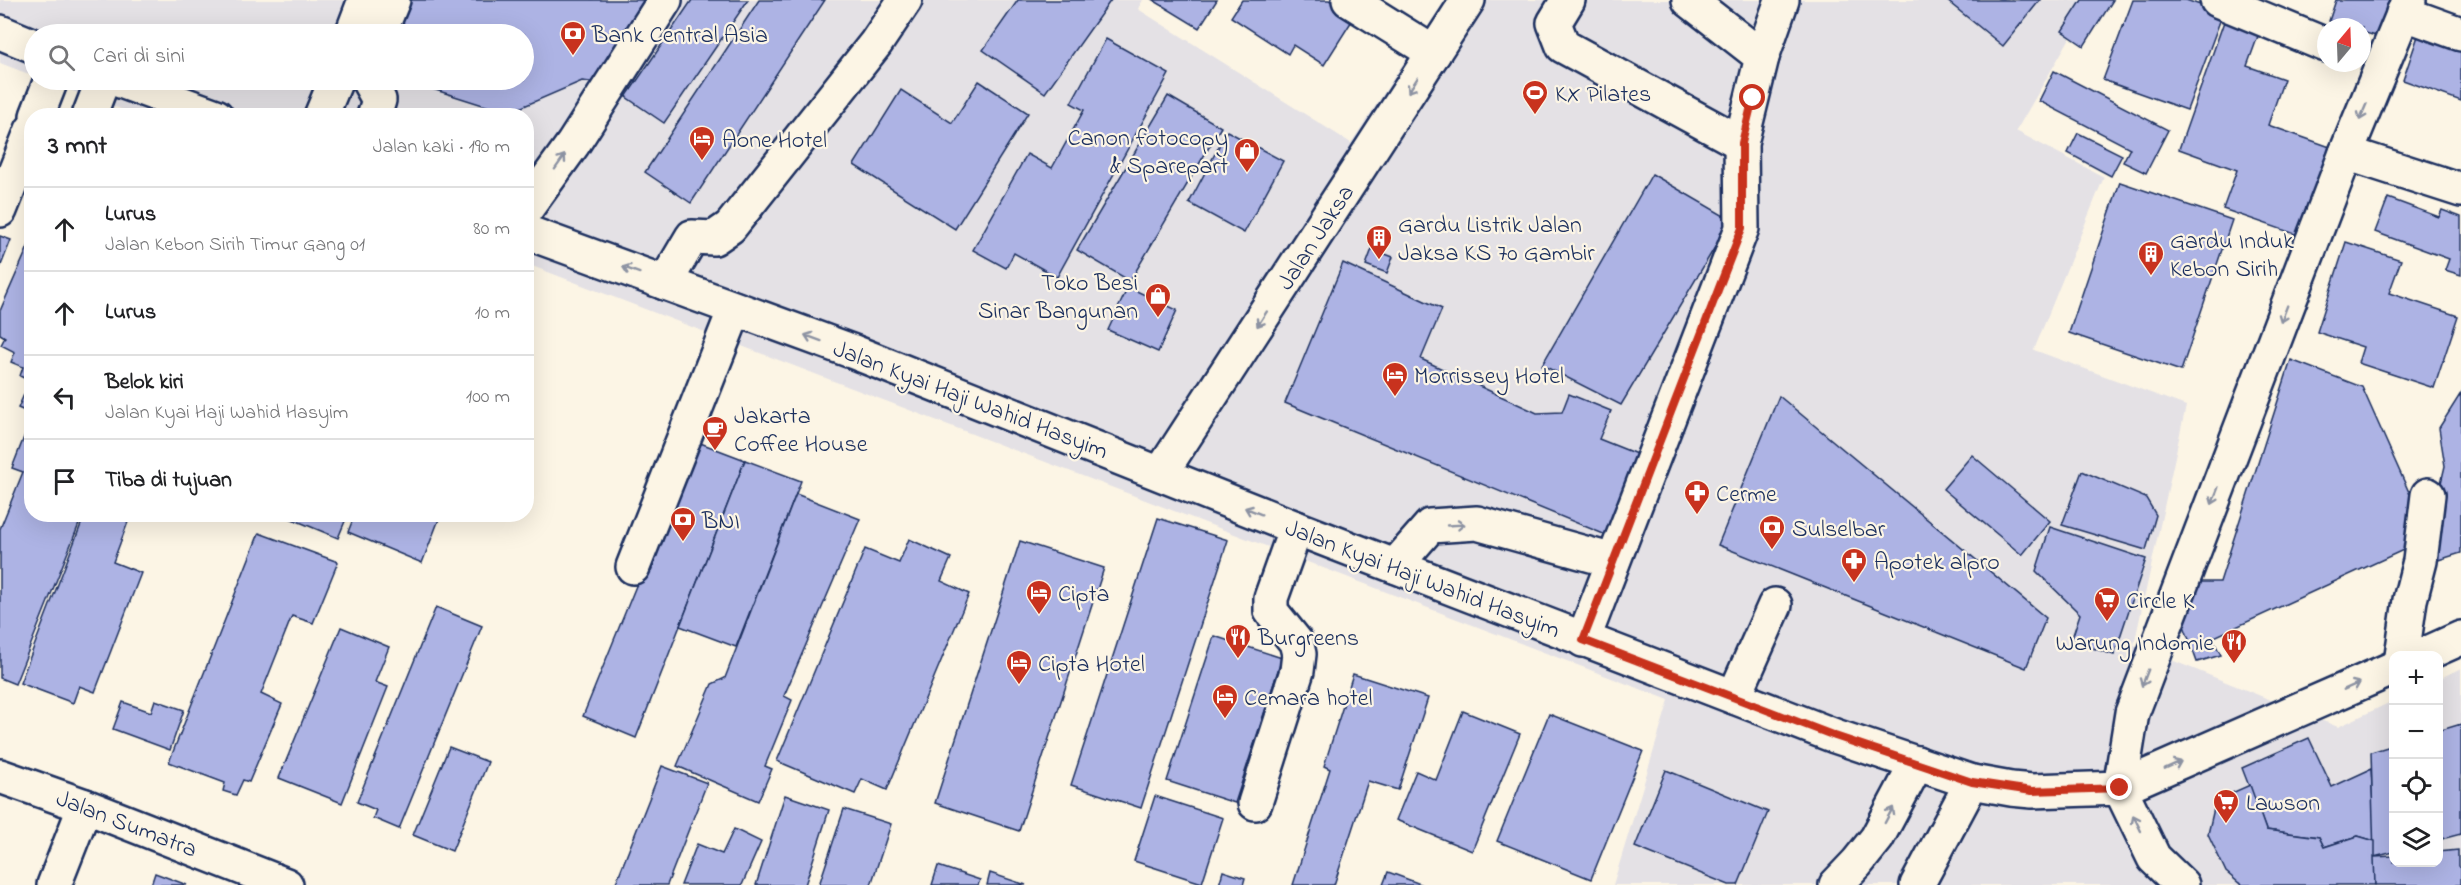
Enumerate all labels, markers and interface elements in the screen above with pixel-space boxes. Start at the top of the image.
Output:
north arrow [2317,18,2371,72]
bank icon: Bank Central Asia [558,19,588,57]
place label: Bank Central Asia [591,19,768,54]
search box [24,24,534,90]
icon: search [45,41,78,74]
text: Cari di sini [93,41,185,73]
one-way arrow [1407,76,1419,92]
sports icon: KX Pilates [1520,78,1550,116]
place label: KX Pilates [1555,78,1651,113]
route start [1739,84,1765,110]
one-way arrow [2357,103,2368,121]
place label: Canon fotocopy & Sparepart [1067,122,1228,185]
hotel icon: Aone Hotel [687,124,717,162]
place label: Aone Hotel [722,124,827,159]
text: 3 mnt [48,128,107,166]
text: Jalan kaki · 190 m [373,133,510,162]
shop icon: Canon fotocopy & Sparepart [1232,136,1262,174]
one-way arrow [554,154,566,170]
street label: Jalan Jaksa [1270,179,1364,298]
text: Lurus [105,199,156,231]
place label: Gardu Listrik Jalan Jaksa KS 70 Gambir [1398,209,1595,272]
icon: ahead [48,213,81,246]
text: 80 m [473,215,510,244]
building icon: Gardu Listrik Jalan Jaksa KS 70 Gambir [1364,223,1394,261]
place label: Gardu Induk Kebon Sirih [2170,225,2294,288]
text: Jalan Kebon Sirih Timur Gang 01 [105,231,365,260]
building icon: Gardu Induk Kebon Sirih [2136,239,2166,277]
one-way arrow [622,264,640,275]
place label: Toko Besi Sinar Bangunan [978,267,1138,330]
shop icon: Toko Besi Sinar Bangunan [1143,281,1173,319]
icon: ahead [48,297,81,330]
text: Lurus [105,297,156,329]
text: 10 m [474,299,510,328]
one-way arrow [2278,304,2289,322]
one-way arrow [1255,310,1267,327]
one-way arrow [805,331,823,342]
street label: Jalan Kyai Haji Wahid Hasyim [827,333,1113,471]
hotel icon: Morrissey Hotel [1380,360,1410,398]
place label: Morrissey Hotel [1414,360,1564,396]
text: Belok kiri [105,367,184,399]
icon: left [48,381,81,414]
text: 100 m [466,383,510,412]
text: Jalan Kyai Haji Wahid Hasyim [105,399,348,428]
place label: Jakarta Coffee House [734,400,868,463]
cafe icon: Jakarta Coffee House [700,414,730,452]
icon: arrive [48,465,81,498]
text: Tiba di tujuan [105,465,232,497]
pharmacy icon: Cerme [1682,478,1712,516]
place label: Cerme [1716,478,1777,513]
one-way arrow [2209,486,2220,505]
bank icon: BNI [668,505,698,543]
place label: BNI [701,505,740,540]
one-way arrow [1245,505,1263,516]
street label: Jalan Kyai Haji Wahid Hasyim [1279,512,1565,650]
bank icon: Sulselbar [1757,513,1787,551]
place label: Sulselbar [1792,513,1886,548]
one-way arrow [1445,519,1465,530]
pharmacy icon: Apotek alpro [1839,546,1869,584]
place label: Apotek alpro [1874,546,2000,581]
hotel icon: Cipta [1024,578,1054,616]
place label: Cipta [1058,578,1110,613]
supermarket icon: Circle K [2092,585,2122,623]
place label: Circle K [2126,585,2194,620]
restaurant icon: Burgreens [1223,622,1253,660]
place label: Burgreens [1257,622,1359,657]
place label: Warung Indomie [2056,627,2214,662]
restaurant icon: Warung Indomie [2219,627,2249,665]
hotel icon: Cipta Hotel [1004,648,1034,686]
place label: Cipta Hotel [1038,648,1145,683]
map controls [2389,651,2443,867]
button: + [2389,651,2443,705]
one-way arrow [2139,668,2150,687]
one-way arrow [2342,680,2360,691]
hotel icon: Cemara hotel [1210,682,1240,720]
place label: Cemara hotel [1244,682,1373,717]
button: − [2389,705,2443,759]
one-way arrow [2164,759,2182,770]
button: locate [2389,759,2443,813]
route end [2106,774,2132,800]
street label: Jalan Sumatra [50,782,202,868]
supermarket icon: Lawson [2211,787,2241,825]
place label: Lawson [2246,787,2320,822]
one-way arrow [1884,806,1896,824]
button: layers [2389,813,2443,867]
one-way arrow [2130,815,2142,833]

